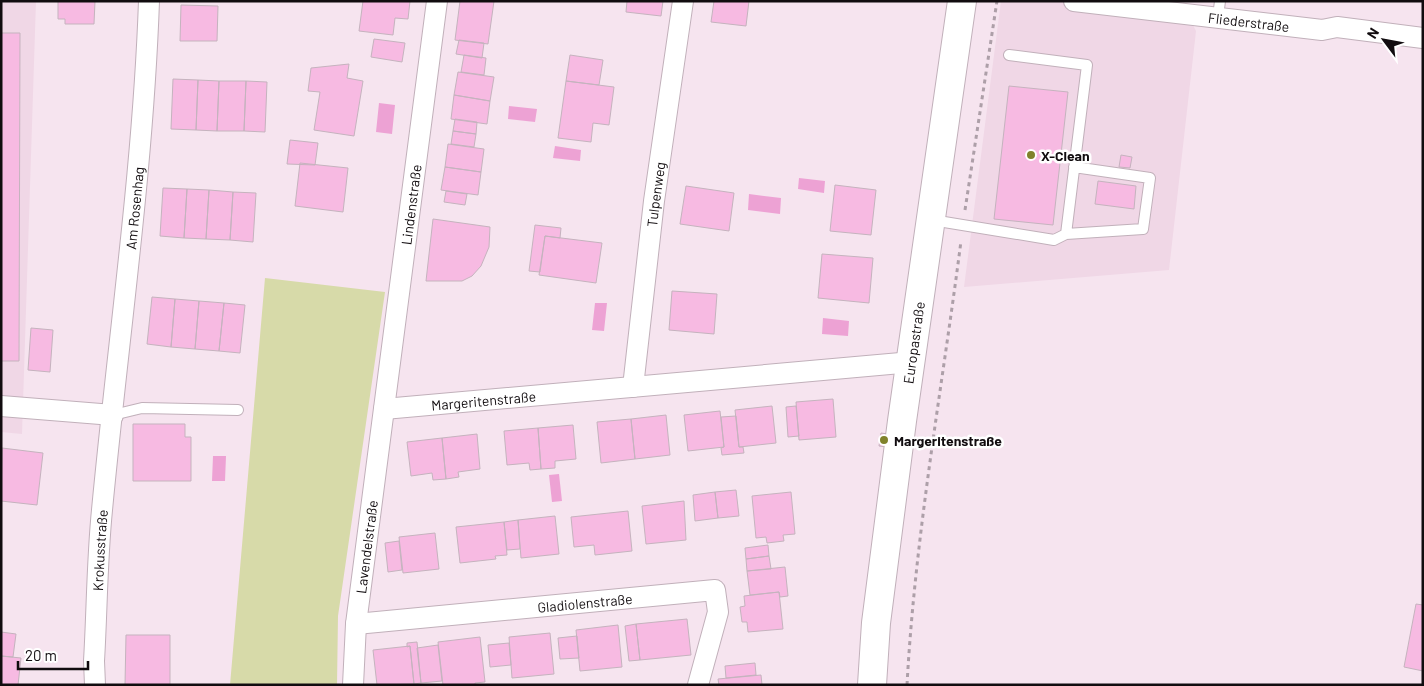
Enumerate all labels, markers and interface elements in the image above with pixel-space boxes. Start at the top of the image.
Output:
street label: Fliederstraße [1207,8,1290,35]
north arrow [1359,15,1409,65]
text: N [1363,24,1382,41]
place label: X-Clean [1041,147,1090,164]
marker: X-Clean [1025,149,1037,161]
street label: Tulpenweg [643,161,668,228]
street label: Lindenstraße [397,163,424,246]
street label: Am Rosenhag [121,166,147,250]
street label: Europastraße [899,300,927,385]
street label: Margeritenstraße [431,387,537,413]
place label: Margeritenstraße [894,432,1002,449]
marker: Margeritenstraße [878,434,890,446]
street label: Lavendelstraße [352,499,381,594]
street label: Krokusstraße [89,509,111,591]
street label: Gladiolenstraße [537,589,633,615]
scale bar [18,638,88,670]
text: 20 m [25,646,57,664]

